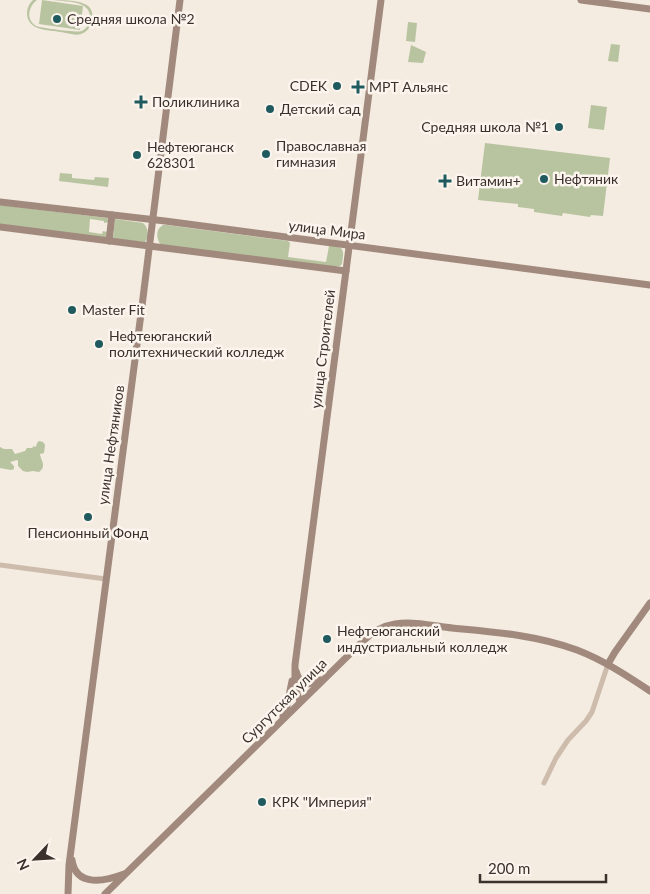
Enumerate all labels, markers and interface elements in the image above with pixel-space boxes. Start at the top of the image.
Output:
place label: Средняя школа №2 [67,10,195,27]
marker: Средняя школа №2 [51,13,63,25]
place label: CDEK [290,77,328,94]
place label: МРТ Альянс [369,78,448,95]
marker: CDEK [331,80,343,92]
marker: МРТ Альянс [351,80,365,94]
place label: Поликлиника [152,93,240,110]
marker: Поликлиника [134,95,148,109]
place label: Детский сад [280,100,361,117]
marker: Детский сад [264,103,276,115]
place label: Средняя школа №1 [421,118,549,135]
marker: Средняя школа №1 [553,121,565,133]
place label: Православная гимназия [276,137,366,170]
place label: Нефтеюганск 628301 [147,138,235,171]
marker: Православная гимназия [260,148,272,160]
marker: Нефтеюганск 628301 [131,149,143,161]
place label: Нефтяник [554,170,619,187]
place label: Витамин+ [456,172,521,189]
marker: Нефтяник [538,173,550,185]
marker: Витамин+ [438,174,452,188]
street label: улица Мира [288,216,367,243]
street label: улица Строителей [307,289,338,409]
place label: Master Fit [82,301,145,318]
marker: Master Fit [66,304,78,316]
place label: Нефтеюганский политехнический колледж [109,327,284,360]
marker: Нефтеюганский политехнический колледж [93,338,105,350]
street label: улица Нефтяников [94,384,127,506]
marker: Пенсионный Фонд [82,511,94,523]
place label: Пенсионный Фонд [28,524,149,541]
place label: Нефтеюганский индустриальный колледж [337,622,508,655]
marker: Нефтеюганский индустриальный колледж [321,633,333,645]
street label: Сургутская улица [237,654,330,747]
place label: КРК "Империя" [272,793,372,810]
marker: КРК "Империя" [256,796,268,808]
north arrow [10,834,60,884]
scale bar [480,852,606,884]
text: N [13,856,33,873]
text: 200 m [488,859,530,877]

